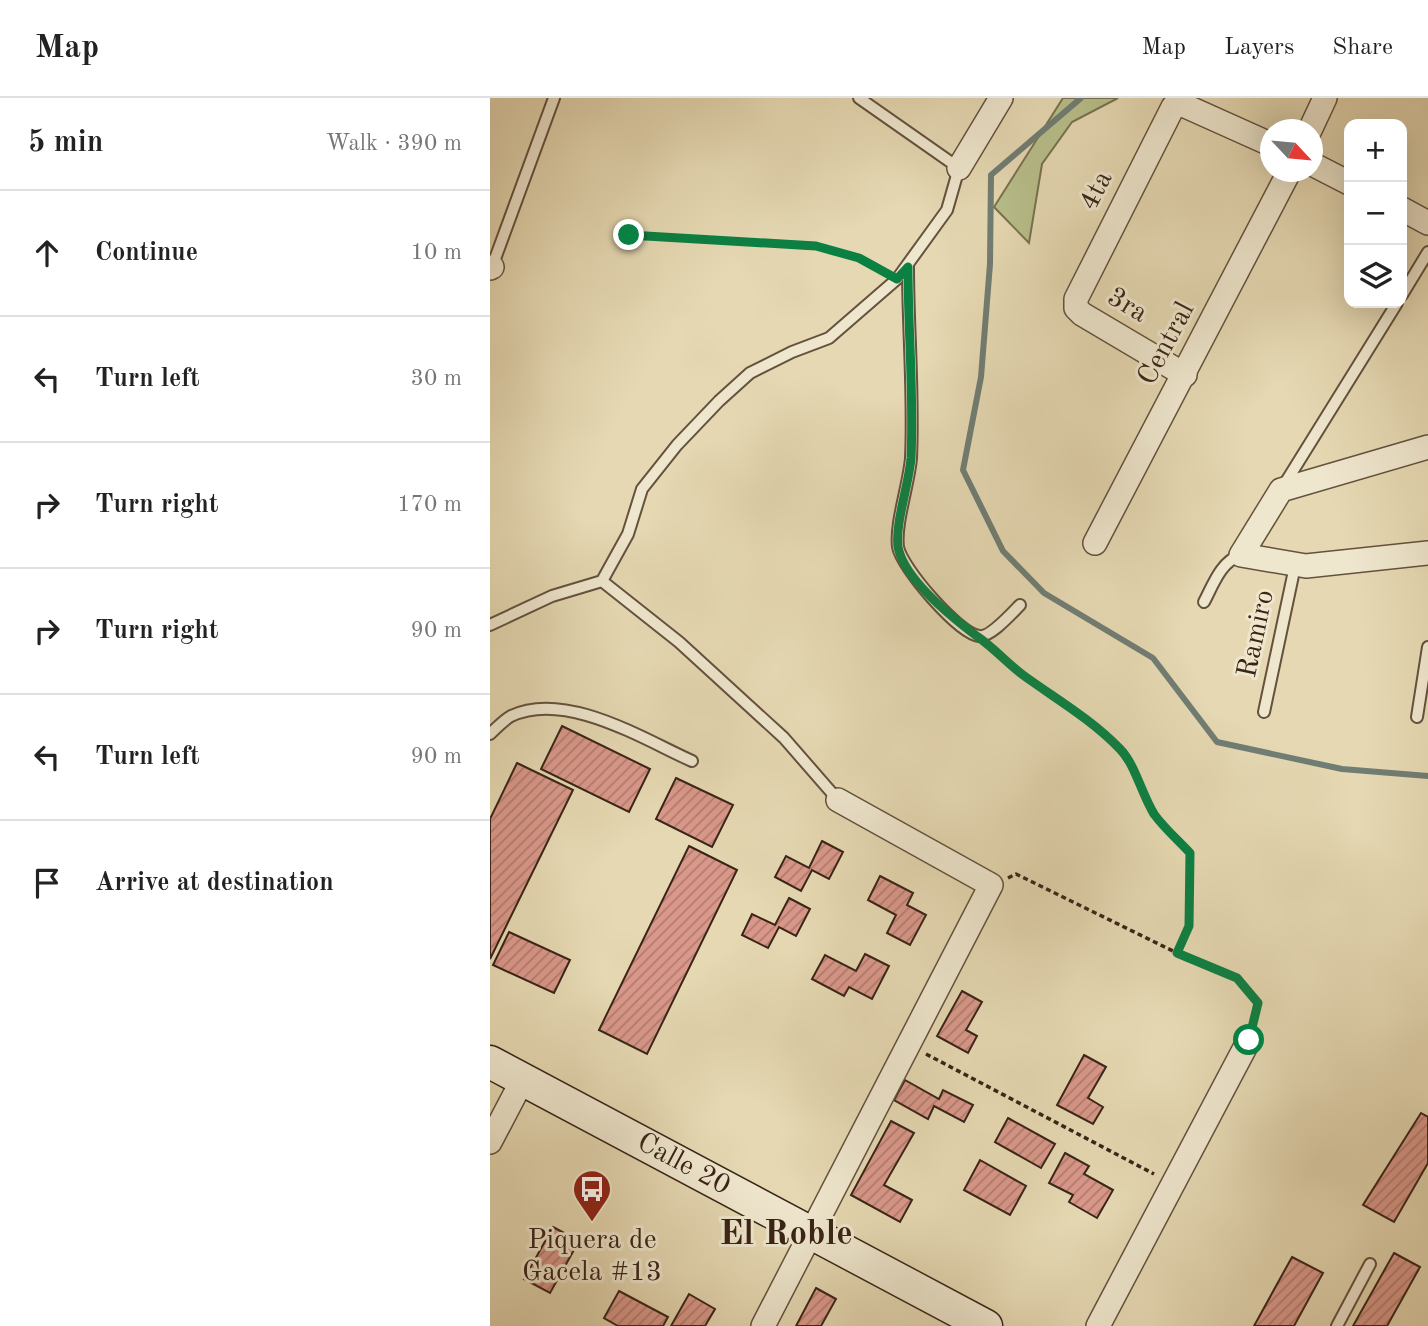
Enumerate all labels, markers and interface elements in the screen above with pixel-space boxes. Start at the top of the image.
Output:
text: Map [35,32,99,65]
text: Map [1142,36,1186,60]
text: Layers [1224,36,1294,60]
text: Share [1332,36,1393,60]
north arrow [1260,119,1323,182]
map controls [1344,119,1407,308]
button: + [1344,119,1407,182]
text: 5 min [28,128,103,158]
text: Walk · 390 m [326,132,462,155]
street label: 4ta [1075,167,1119,215]
button: − [1344,182,1407,245]
route end [613,219,644,250]
icon: ahead [28,234,66,272]
text: Continue [95,240,198,266]
text: 10 m [411,241,462,264]
button: layers [1344,245,1407,308]
street label: 3ra [1102,283,1152,329]
street label: Central [1134,298,1200,390]
icon: left [28,360,66,398]
text: Turn left [95,366,200,392]
text: 30 m [411,367,462,390]
icon: right [28,486,66,524]
text: Turn right [95,492,218,518]
text: 170 m [397,493,462,516]
street label: Ramiro [1234,588,1280,680]
icon: right [28,612,66,650]
text: Turn right [95,618,218,644]
text: 90 m [411,619,462,642]
icon: left [28,738,66,776]
text: Turn left [95,744,200,770]
text: 90 m [411,745,462,768]
icon: arrive [28,864,66,902]
text: Arrive at destination [95,870,334,896]
route start [1233,1024,1264,1055]
street label: Calle 20 [632,1129,734,1201]
bus stop icon: Piquera de Gacela #13 [571,1168,613,1223]
district label: El Roble [719,1217,853,1252]
place label: Piquera de Gacela #13 [522,1227,662,1287]

